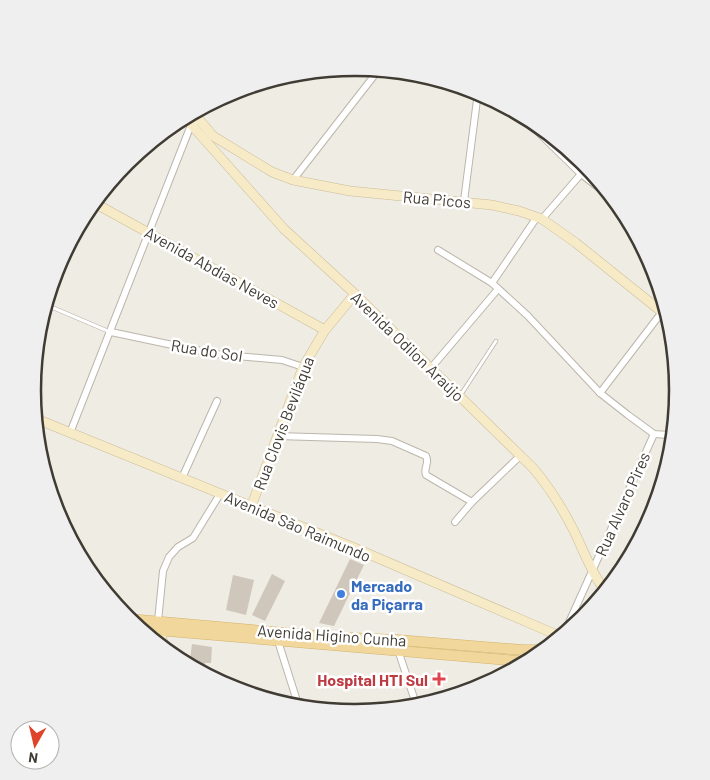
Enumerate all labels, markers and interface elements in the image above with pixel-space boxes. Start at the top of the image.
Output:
street label: Rua Picos [402,187,472,211]
street label: Avenida Abdias Neves [141,222,283,312]
street label: Avenida Odilon Araújo [348,287,468,405]
street label: Rua do Sol [170,335,244,365]
street label: Rua Clovis Beviláqua [249,354,317,492]
street label: Rua Alvaro Pires [591,449,653,559]
street label: Avenida São Raimundo [222,487,374,565]
place label: Mercado da Piçarra [351,576,423,613]
marker: Mercado da Piçarra [335,588,347,600]
street label: Avenida Higino Cunha [257,620,407,650]
place label: Hospital HTI Sul [317,670,428,689]
marker: Hospital HTI Sul [432,672,446,686]
north arrow [10,720,60,770]
text: N [27,749,39,767]

